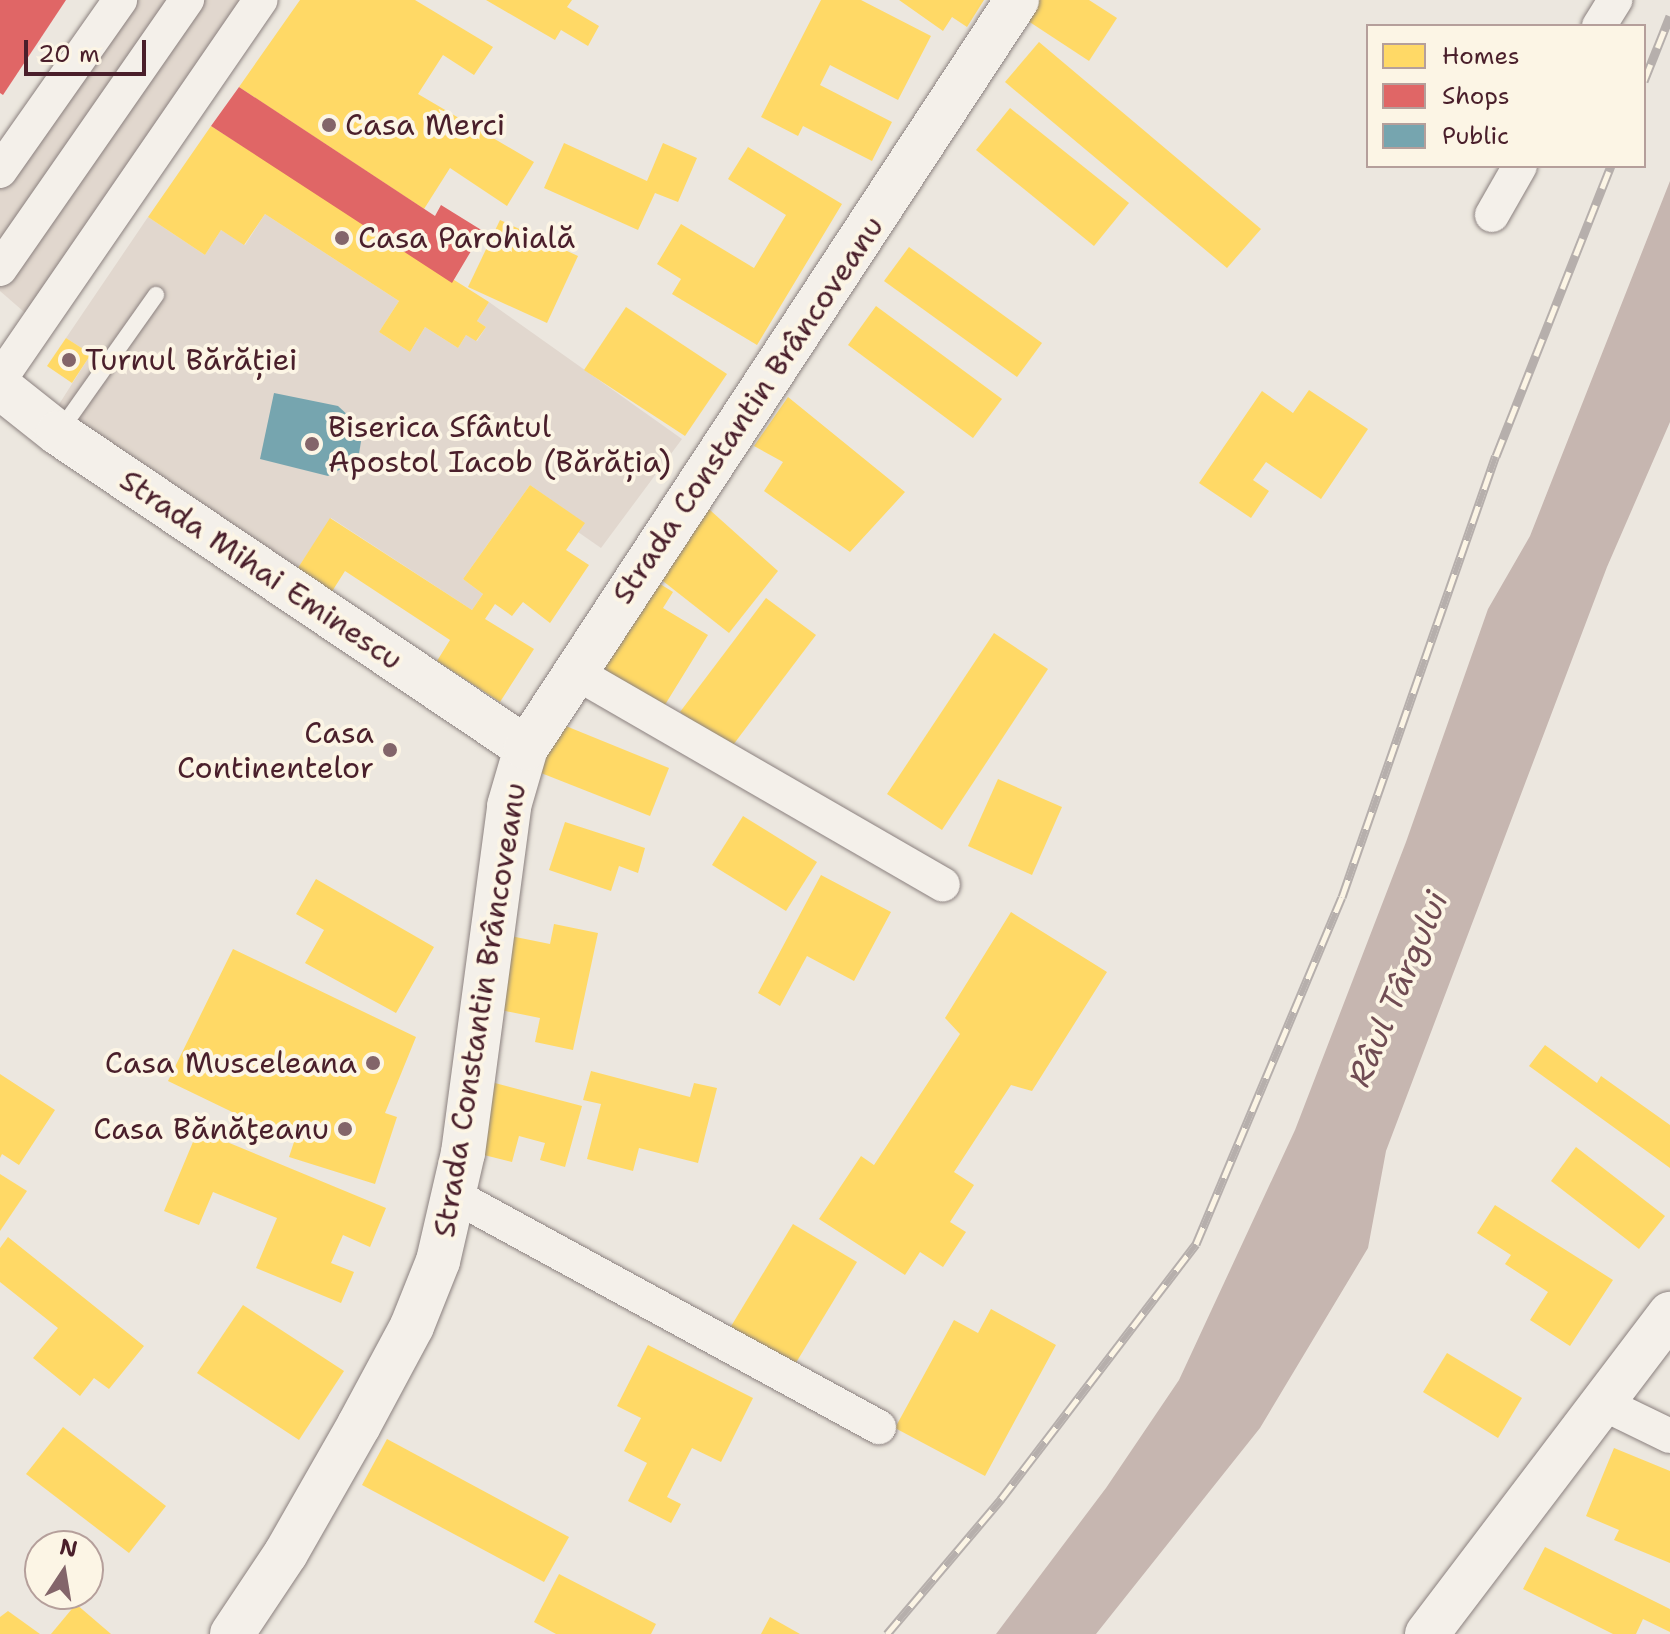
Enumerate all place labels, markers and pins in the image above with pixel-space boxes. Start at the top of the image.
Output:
place label: Casa Merci [345,107,505,143]
marker: Casa Merci [320,116,338,134]
place label: Casa Parohială [358,220,575,256]
marker: Casa Parohială [333,229,351,247]
place label: Turnul Bărăției [85,342,298,378]
marker: Turnul Bărăției [60,351,78,369]
place label: Biserica Sfântul Apostol Iacob (Bărăția) [328,409,671,480]
marker: Biserica Sfântul Apostol Iacob (Bărăția) [303,435,321,453]
place label: Casa Continentelor [177,715,374,786]
marker: Casa Continentelor [381,741,399,759]
place label: Casa Musceleana [105,1045,357,1081]
marker: Casa Musceleana [364,1054,382,1072]
place label: Casa Bănăţeanu [93,1111,329,1147]
marker: Casa Bănăţeanu [336,1120,354,1138]

